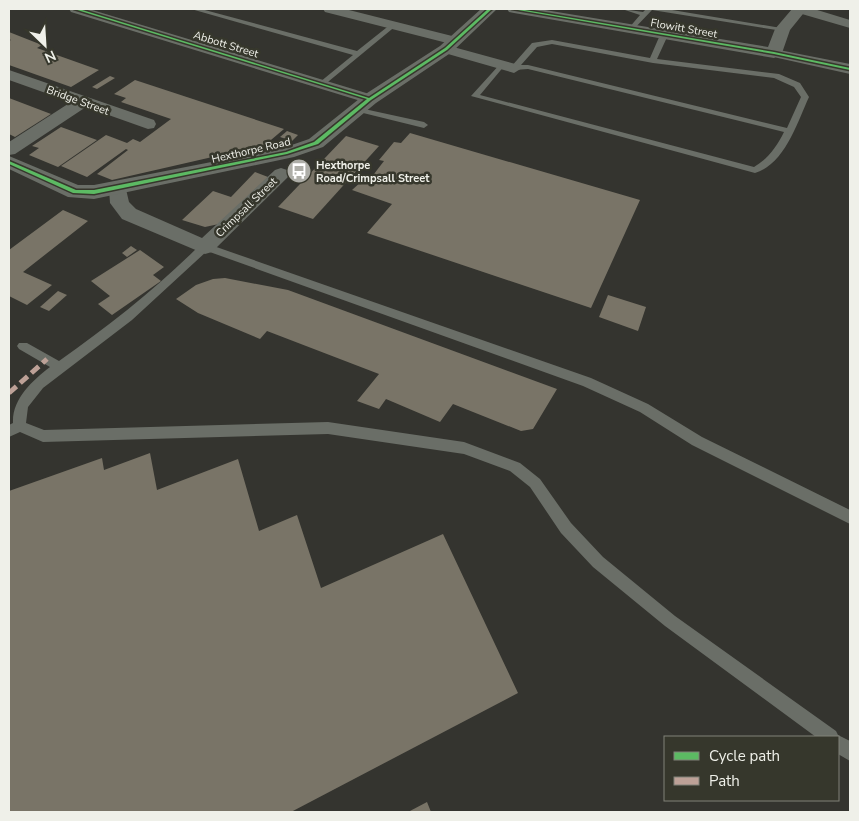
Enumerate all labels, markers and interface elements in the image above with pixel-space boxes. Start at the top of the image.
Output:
street label: Flowitt Street [649,15,719,42]
north arrow [20,20,70,70]
street label: Abbott Street [191,27,260,62]
text: N [42,46,59,67]
street label: Bridge Street [44,82,111,119]
street label: Hexthorpe Road [210,134,292,167]
bus stop icon: Hexthorpe Road/Crimpsall Street [286,158,312,184]
place label: Hexthorpe Road/Crimpsall Street [316,158,430,186]
street label: Crimpsall Street [212,174,281,241]
legend [664,736,839,801]
text: Cycle path [709,746,780,766]
text: Path [709,771,740,791]

